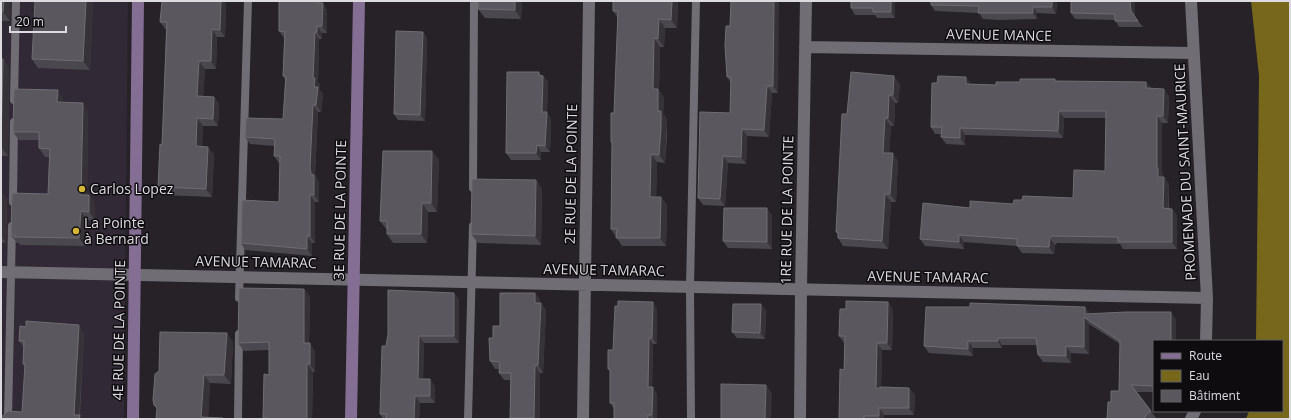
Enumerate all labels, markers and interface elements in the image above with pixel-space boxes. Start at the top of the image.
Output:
scale bar [10,8,66,34]
text: 20 m [16,13,44,30]
street label: AVENUE MANCE [946,24,1052,45]
street label: PROMENADE DU SAINT-MAURICE [1169,63,1200,281]
street label: 2E RUE DE LA POINTE [560,104,581,244]
street label: 1RE RUE DE LA POINTE [776,135,797,285]
street label: 3E RUE DE LA POINTE [329,140,350,280]
place label: Carlos Lopez [90,179,174,198]
marker: Carlos Lopez [77,184,87,194]
place label: La Pointe à Bernard [84,213,149,248]
marker: La Pointe à Bernard [71,226,81,236]
street label: AVENUE TAMARAC [195,251,317,272]
street label: AVENUE TAMARAC [543,259,665,280]
street label: 4E RUE DE LA POINTE [108,260,129,400]
street label: AVENUE TAMARAC [867,266,989,287]
legend [1153,340,1283,412]
text: Route [1189,347,1222,364]
text: Eau [1189,367,1210,384]
text: Bâtiment [1189,387,1240,404]

